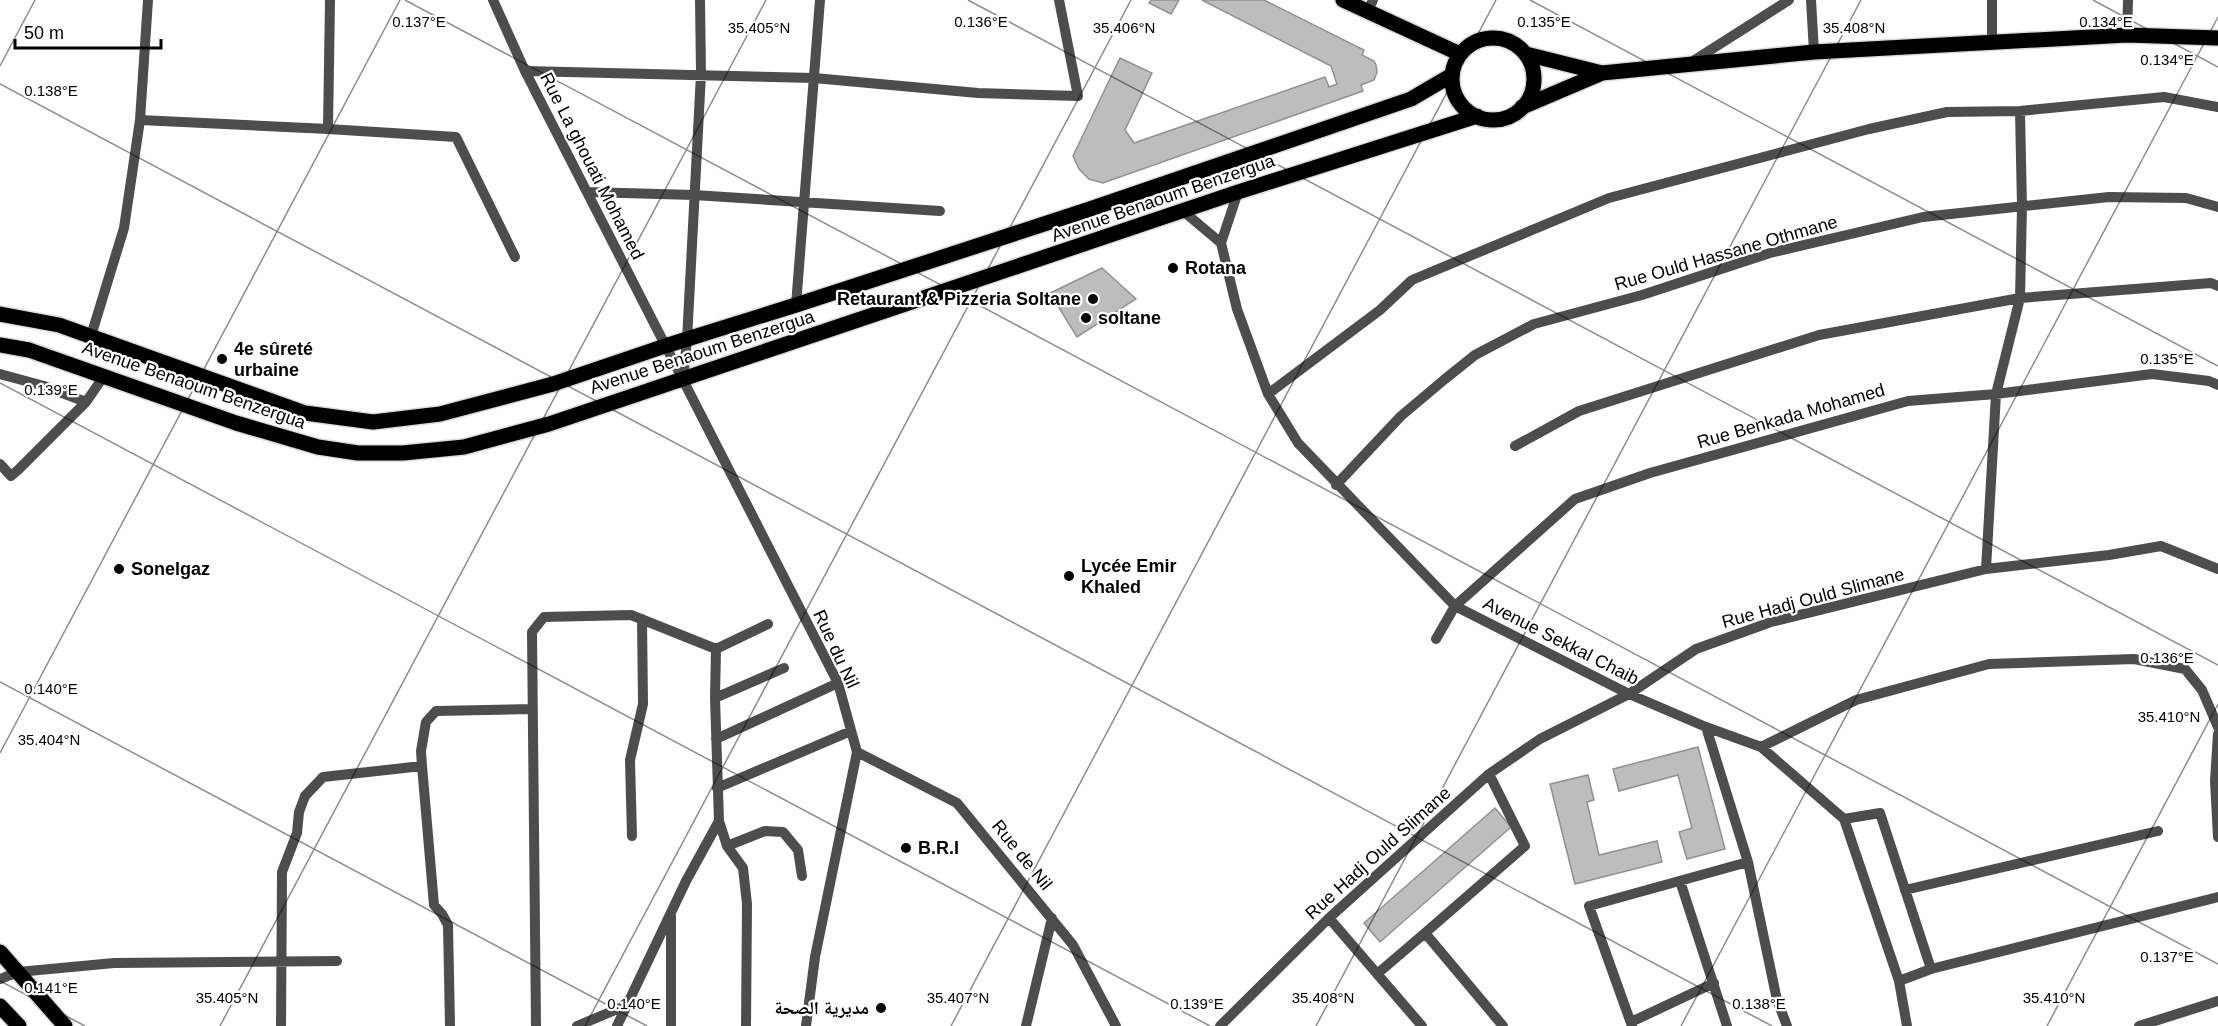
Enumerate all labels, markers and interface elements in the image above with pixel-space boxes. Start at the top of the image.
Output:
scale bar [15,12,160,50]
text: 0.137°E [392,13,446,30]
text: 0.136°E [954,13,1008,30]
text: 0.135°E [1517,13,1571,30]
text: 0.134°E [2079,13,2133,30]
text: 35.405°N [728,19,790,36]
text: 35.406°N [1093,19,1155,36]
text: 35.408°N [1823,19,1885,36]
text: 50 m [24,23,64,43]
text: 0.134°E [2140,51,2194,68]
street label: Rue La ghouati Mohamed [536,69,648,263]
text: 0.138°E [24,82,78,99]
street label: Avenue Benaoum Benzergua [1049,150,1278,246]
street label: Rue Ould Hassane Othmane [1612,212,1840,294]
place label: Rotana [1185,258,1247,278]
marker: Rotana [1166,261,1180,275]
place label: Retaurant & Pizzeria Soltane [837,289,1081,309]
marker: Retaurant & Pizzeria Soltane [1086,292,1100,306]
street label: Avenue Benaoum Benzergua [587,306,818,398]
place label: soltane [1098,308,1161,328]
marker: soltane [1079,311,1093,325]
street label: Avenue Benaoum Benzergua [80,337,309,433]
place label: 4e sûreté urbaine [234,339,313,380]
text: 0.135°E [2140,350,2194,367]
marker: 4e sûreté urbaine [215,352,229,366]
street label: Rue Benkada Mohamed [1695,380,1887,452]
text: 0.139°E [24,381,78,398]
place label: Lycée Emir Khaled [1081,556,1176,597]
place label: Sonelgaz [131,559,210,579]
marker: Sonelgaz [112,562,126,576]
street label: Rue Hadj Ould Slimane [1720,564,1906,632]
marker: Lycée Emir Khaled [1062,569,1076,583]
street label: Avenue Sekkal Chaib [1480,593,1642,689]
street label: Rue du Nil [809,607,863,691]
text: 0.136°E [2140,649,2194,666]
text: 0.140°E [24,680,78,697]
text: 35.410°N [2138,708,2200,725]
text: 35.404°N [18,731,80,748]
street label: Rue Hadj Ould Slimane [1301,783,1455,923]
street label: Rue de Nil [988,816,1056,894]
place label: B.R.I [918,838,959,858]
marker: B.R.I [899,841,913,855]
text: 0.137°E [2140,948,2194,965]
text: 0.141°E [24,979,78,996]
text: 35.405°N [196,989,258,1006]
text: 35.407°N [927,989,989,1006]
text: 35.408°N [1292,989,1354,1006]
text: 35.410°N [2023,989,2085,1006]
text: 0.140°E [607,995,661,1012]
text: 0.139°E [1170,995,1224,1012]
text: 0.138°E [1732,995,1786,1012]
place label: مديرية الصحة [774,998,869,1018]
marker: مديرية الصحة [874,1001,888,1015]

